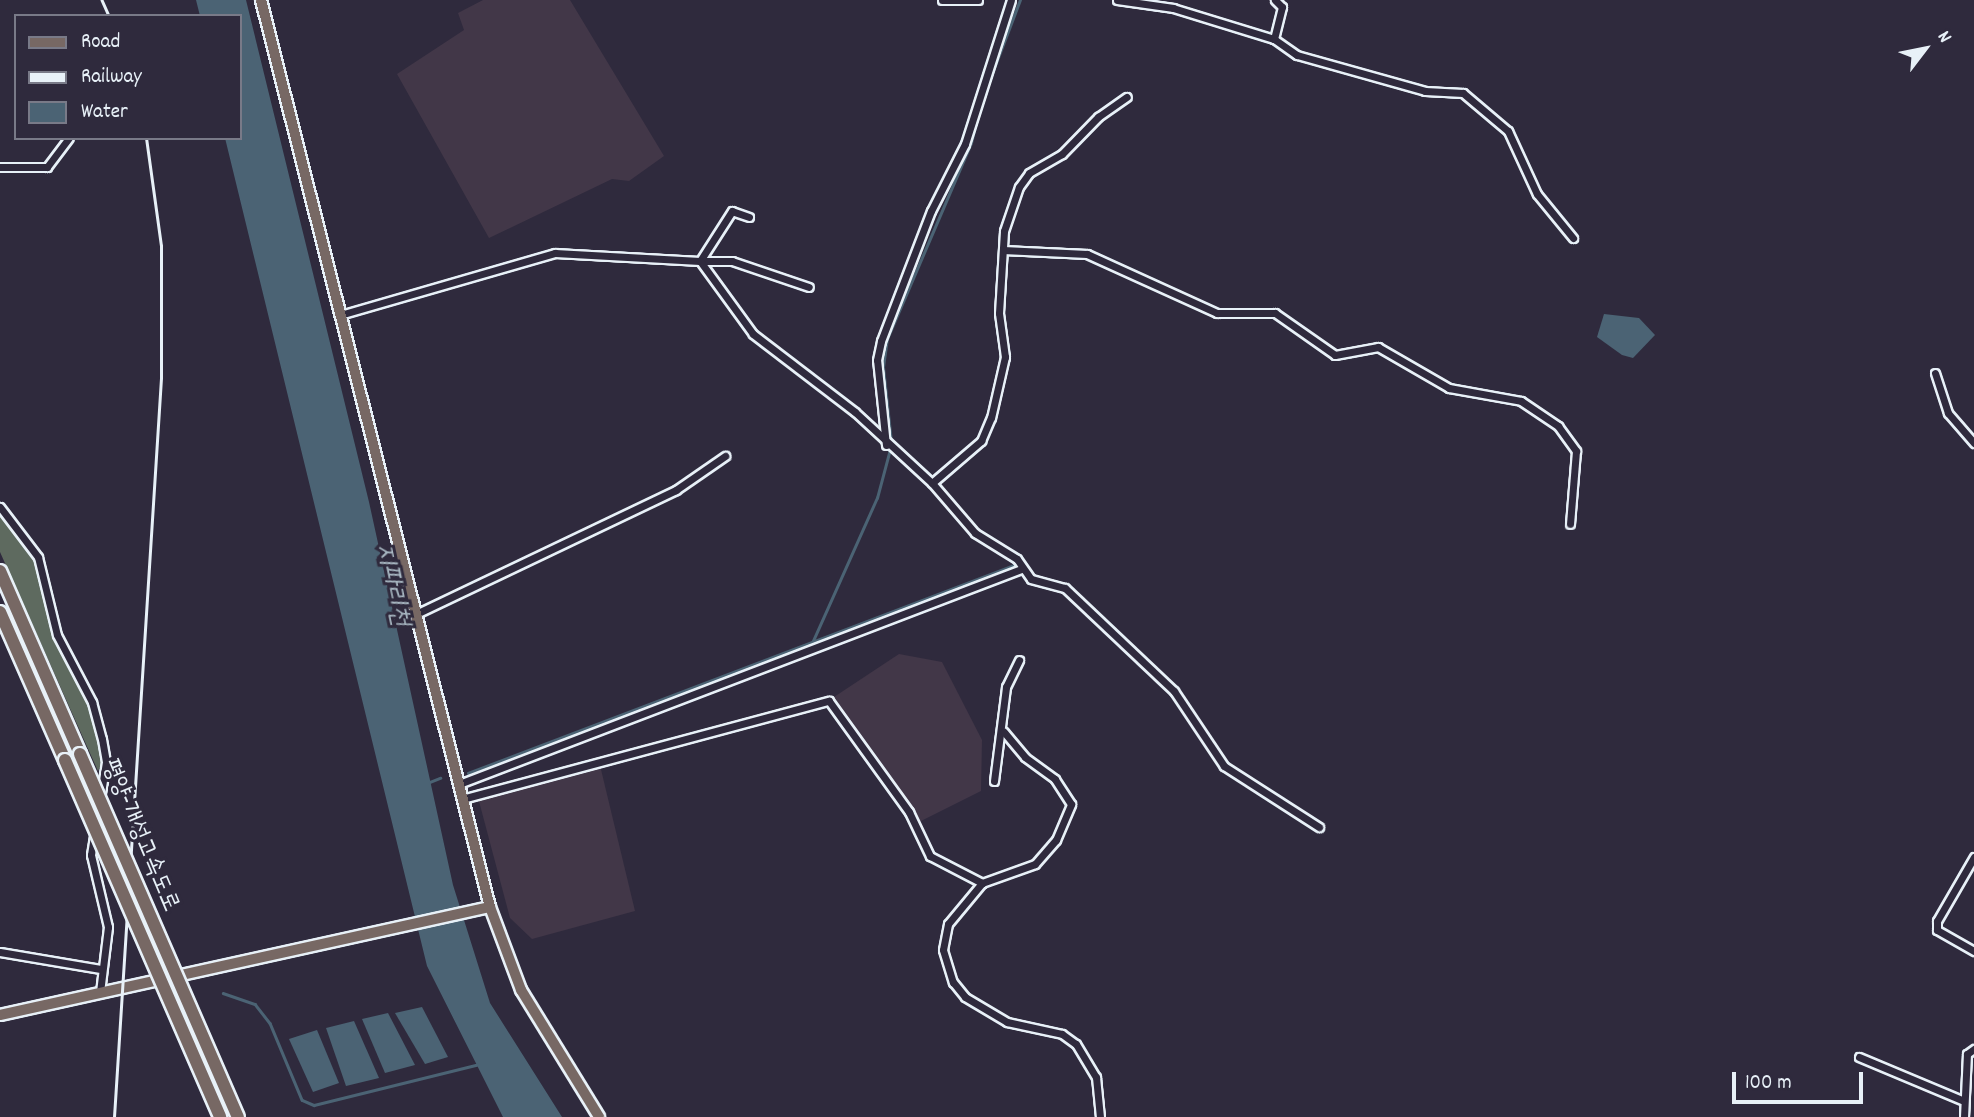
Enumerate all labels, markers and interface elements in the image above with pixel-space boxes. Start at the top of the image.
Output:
legend [14,14,242,140]
north arrow [1890,14,1960,84]
text: N [1929,26,1957,49]
text: Road [81,28,120,58]
text: Railway [81,63,142,93]
text: Water [81,98,128,128]
water label: 지파리천 [367,541,415,629]
street label: 평양-개성고속도로 [94,755,184,917]
scale bar [1736,1058,1867,1102]
text: 100 m [1745,1069,1792,1099]

